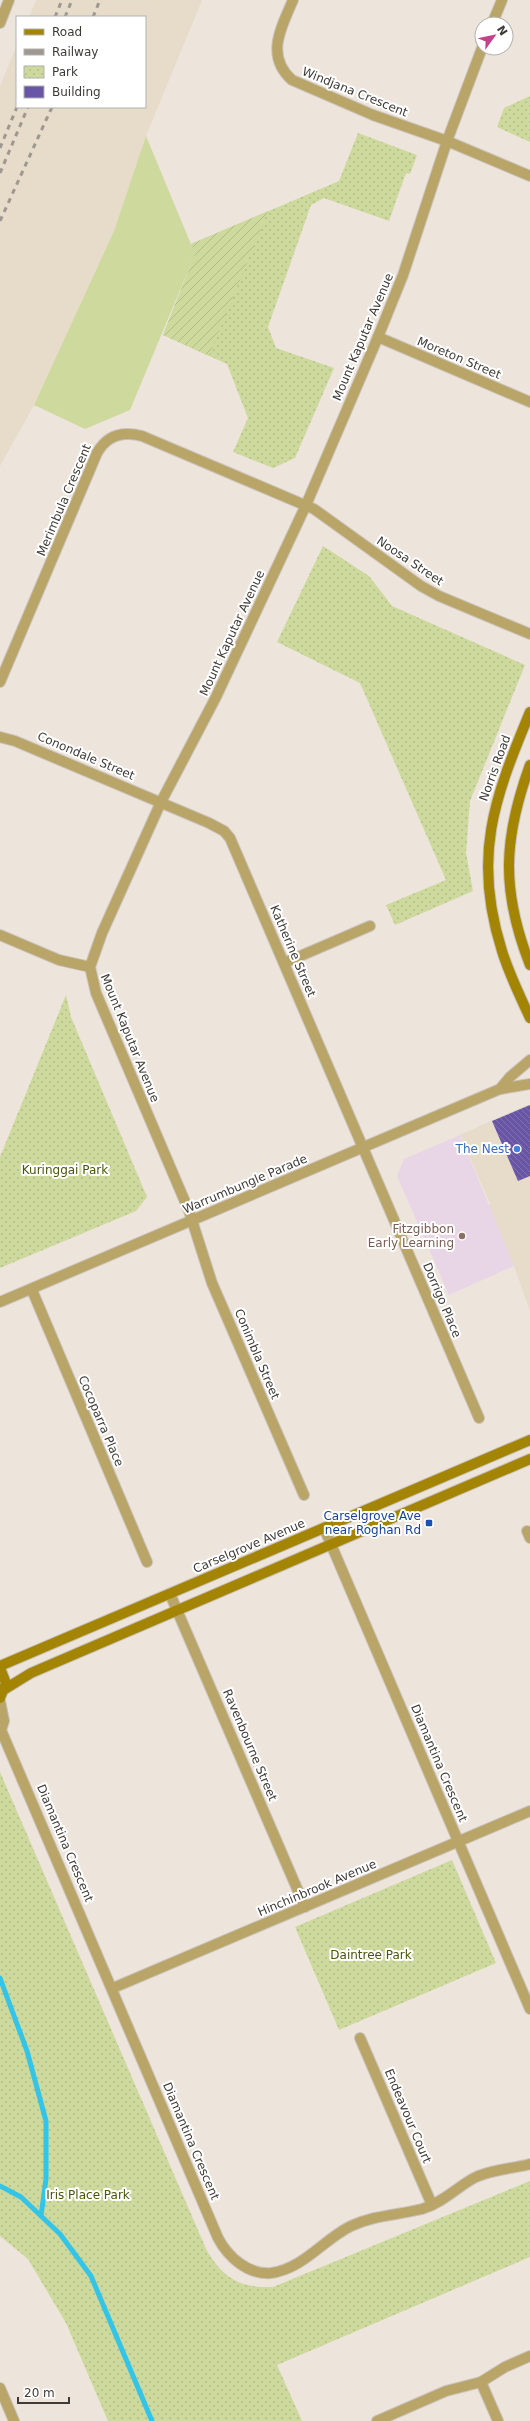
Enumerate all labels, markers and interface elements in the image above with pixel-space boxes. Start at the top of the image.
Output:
legend [16,16,146,108]
north arrow [474,16,514,56]
text: N [494,23,510,38]
text: Road [52,25,82,39]
text: Railway [52,45,98,59]
street label: Windjana Crescent [300,64,410,120]
text: Park [52,65,78,79]
text: Building [52,85,101,99]
street label: Mount Kaputar Avenue [330,271,396,403]
street label: Moreton Street [415,334,503,382]
street label: Merimbula Crescent [34,442,94,558]
street label: Noosa Street [374,534,446,589]
street label: Mount Kaputar Avenue [197,568,267,698]
street label: Conondale Street [35,729,137,783]
street label: Norris Road [477,733,513,803]
street label: Katherine Street [267,903,319,999]
street label: Mount Kaputar Avenue [98,972,162,1104]
place label: The Nest [455,1142,509,1156]
marker: The Nest [512,1144,522,1154]
street label: Warrumbungle Parade [181,1151,309,1217]
park label: Kuringgai Park [22,1163,108,1177]
place label: Fitzgibbon Early Learning [368,1222,454,1250]
marker: Fitzgibbon Early Learning [457,1231,467,1241]
street label: Dorrigo Place [420,1260,464,1340]
street label: Conimbla Street [232,1307,282,1402]
street label: Cocoparra Place [76,1373,126,1469]
place label: Carselgrove Ave near Roghan Rd [323,1509,421,1537]
street label: Carselgrove Avenue [191,1516,307,1576]
marker: Carselgrove Ave near Roghan Rd [424,1518,434,1528]
street label: Ravenbourne Street [220,1687,280,1803]
street label: Diamantina Crescent [408,1702,470,1824]
street label: Diamantina Crescent [34,1782,96,1904]
street label: Hinchinbrook Avenue [256,1857,378,1919]
park label: Daintree Park [330,1948,412,1962]
street label: Endeavour Court [382,2067,434,2166]
street label: Diamantina Crescent [160,2080,222,2202]
park label: Iris Place Park [46,2188,130,2202]
scale bar [18,2379,69,2405]
text: 20 m [24,2386,55,2400]

